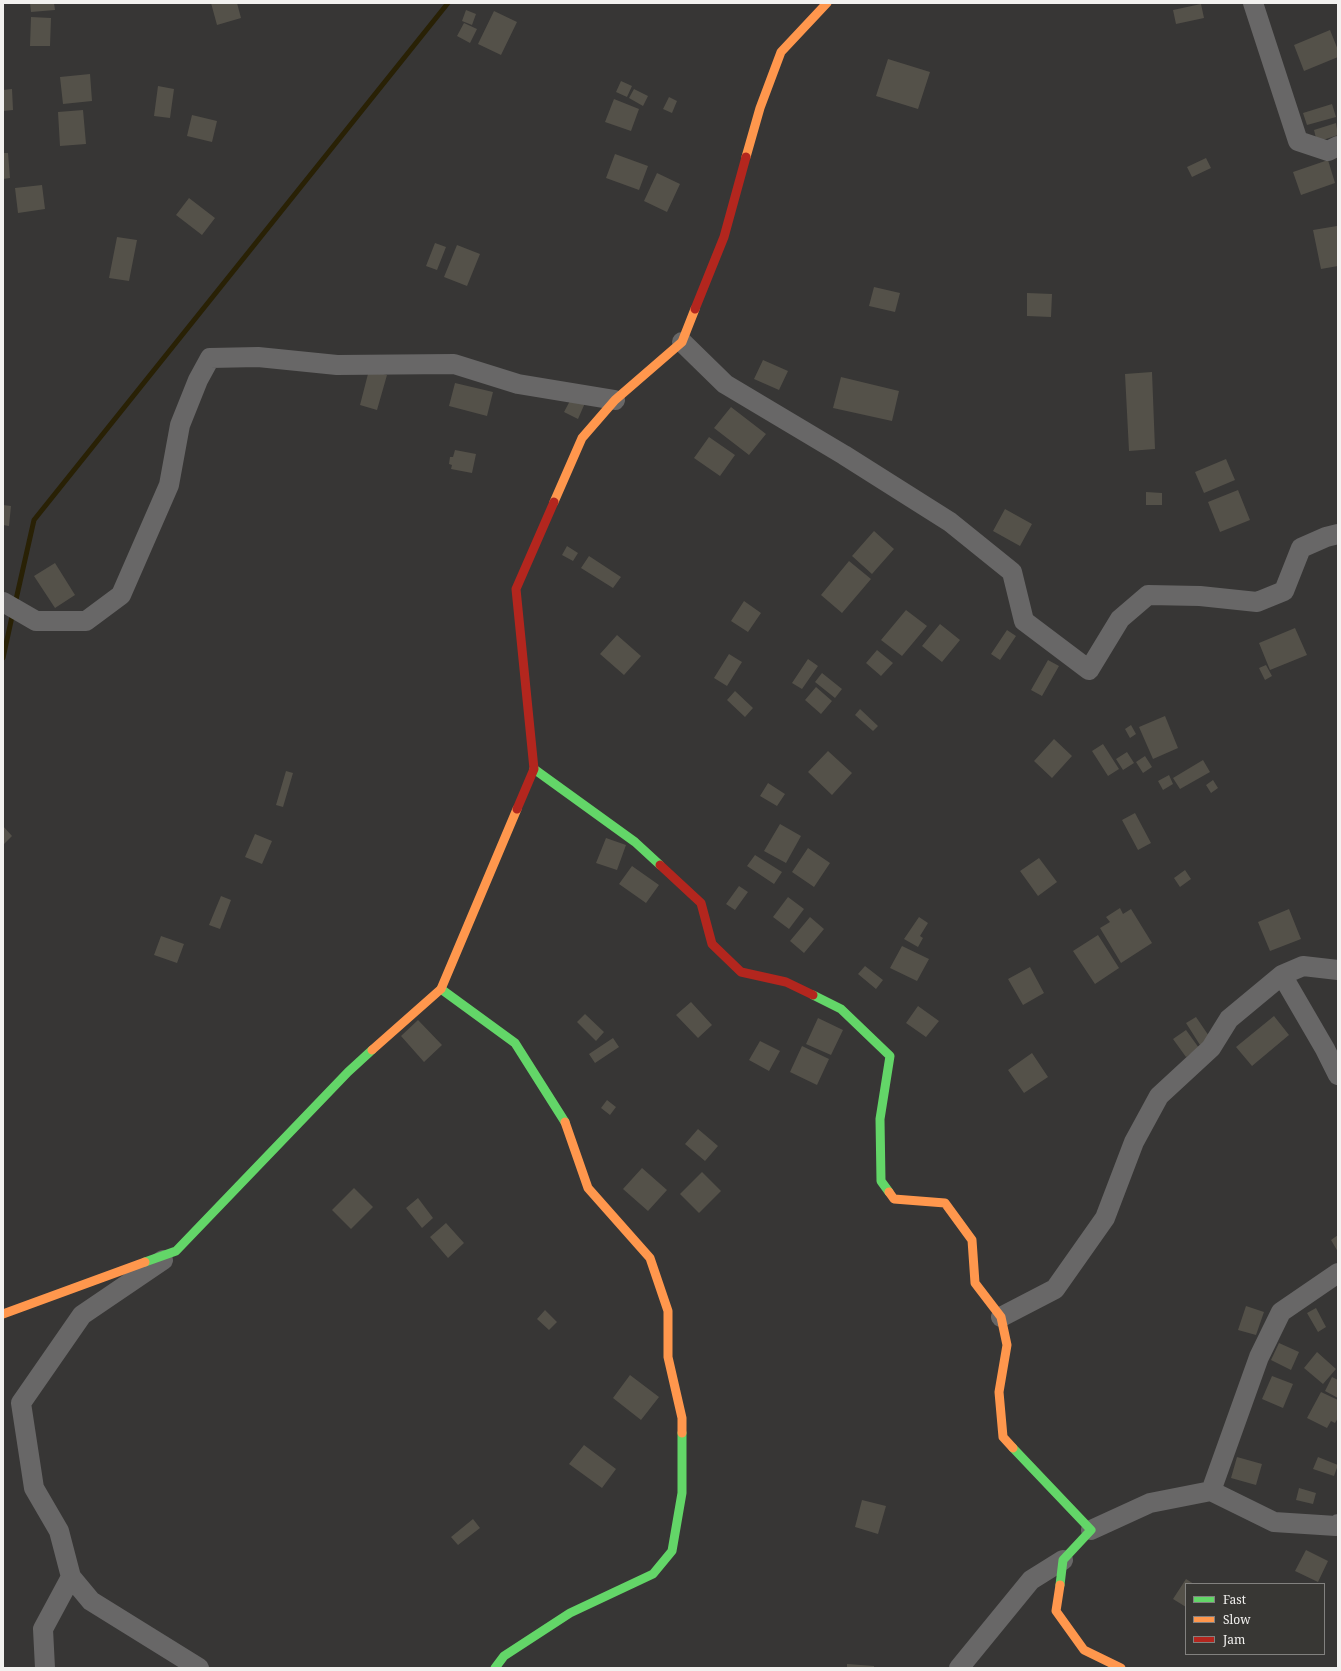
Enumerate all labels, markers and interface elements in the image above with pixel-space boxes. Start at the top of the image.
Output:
legend [1185,1583,1325,1655]
text: Fast [1223,1591,1246,1608]
text: Slow [1223,1611,1251,1628]
text: Jam [1223,1631,1245,1648]

